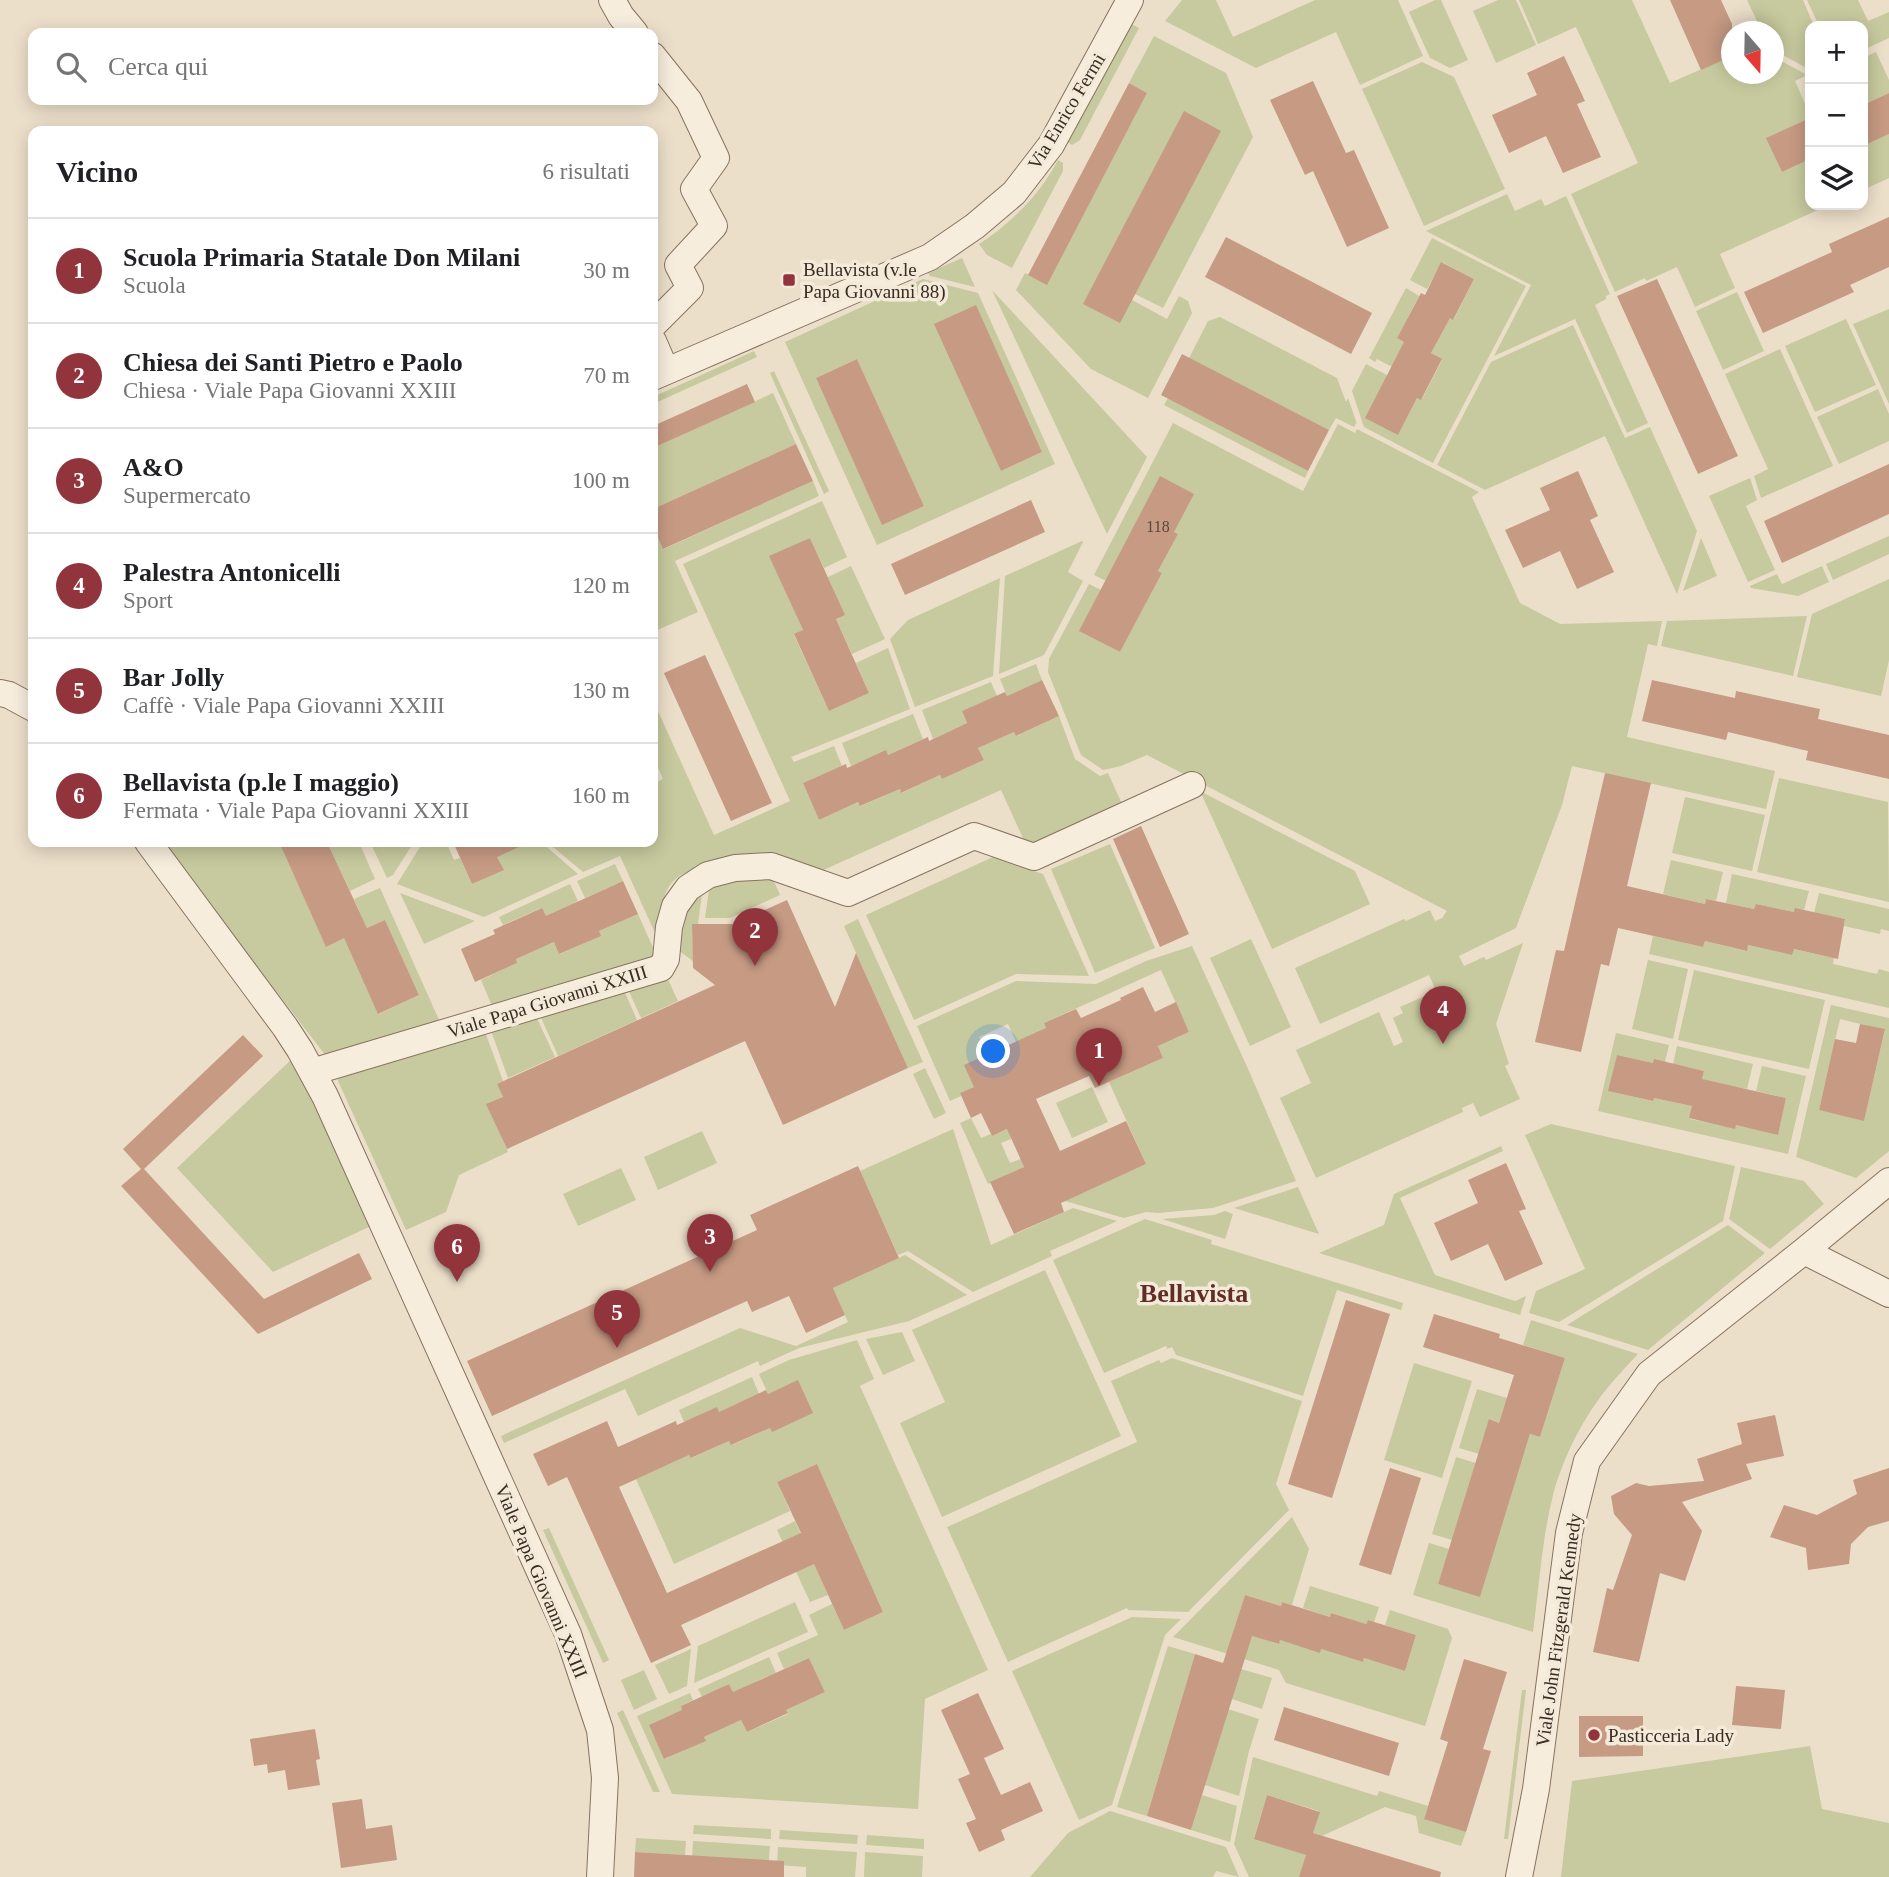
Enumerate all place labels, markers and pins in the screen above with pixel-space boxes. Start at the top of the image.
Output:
place label: Bellavista (v.le Papa Giovanni 88) [803,259,945,303]
marker: Bellavista (v.le Papa Giovanni 88) [781,272,797,288]
pin: 2 [732,908,778,966]
pin: 4 [1420,986,1466,1044]
pin: 1 [1076,1028,1122,1086]
pin: 3 [687,1214,733,1272]
pin: 6 [434,1224,480,1282]
pin: 5 [594,1290,640,1348]
place label: Pasticceria Lady [1608,1725,1735,1746]
marker: Pasticceria Lady [1586,1727,1602,1743]

